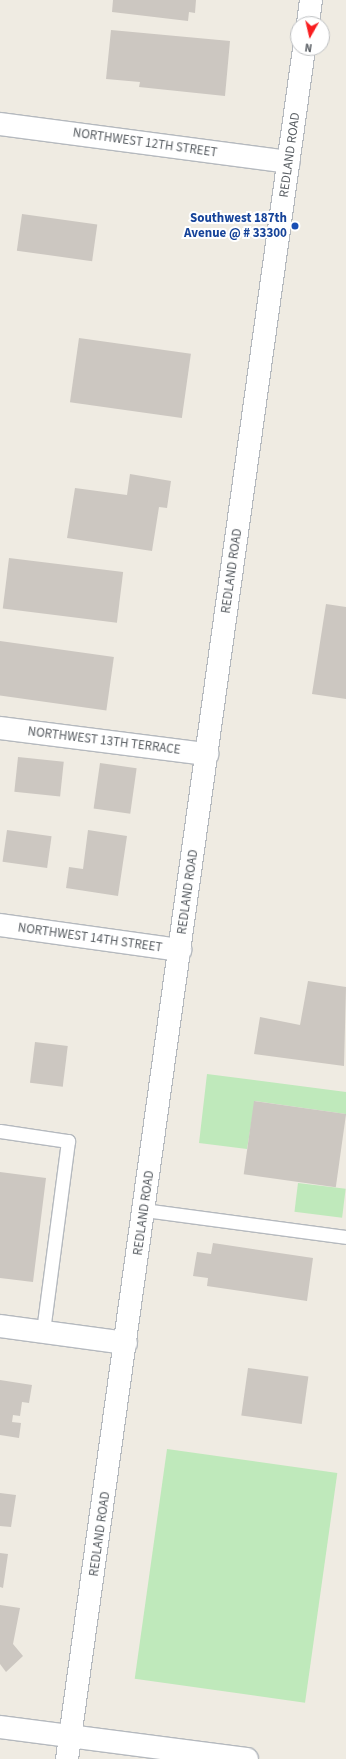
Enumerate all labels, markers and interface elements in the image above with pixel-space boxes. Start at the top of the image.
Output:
north arrow [290,16,330,56]
text: N [304,39,313,55]
street label: REDLAND ROAD [276,112,304,198]
street label: NORTHWEST 12TH STREET [72,125,218,161]
place label: Southwest 187th Avenue @ # 33300 [184,211,287,242]
marker: Southwest 187th Avenue @ # 33300 [290,221,300,231]
street label: REDLAND ROAD [218,528,246,614]
street label: NORTHWEST 13TH TERRACE [27,724,181,758]
street label: REDLAND ROAD [174,849,202,935]
street label: NORTHWEST 14TH STREET [17,920,163,956]
street label: REDLAND ROAD [130,1170,158,1256]
street label: REDLAND ROAD [86,1491,114,1577]

